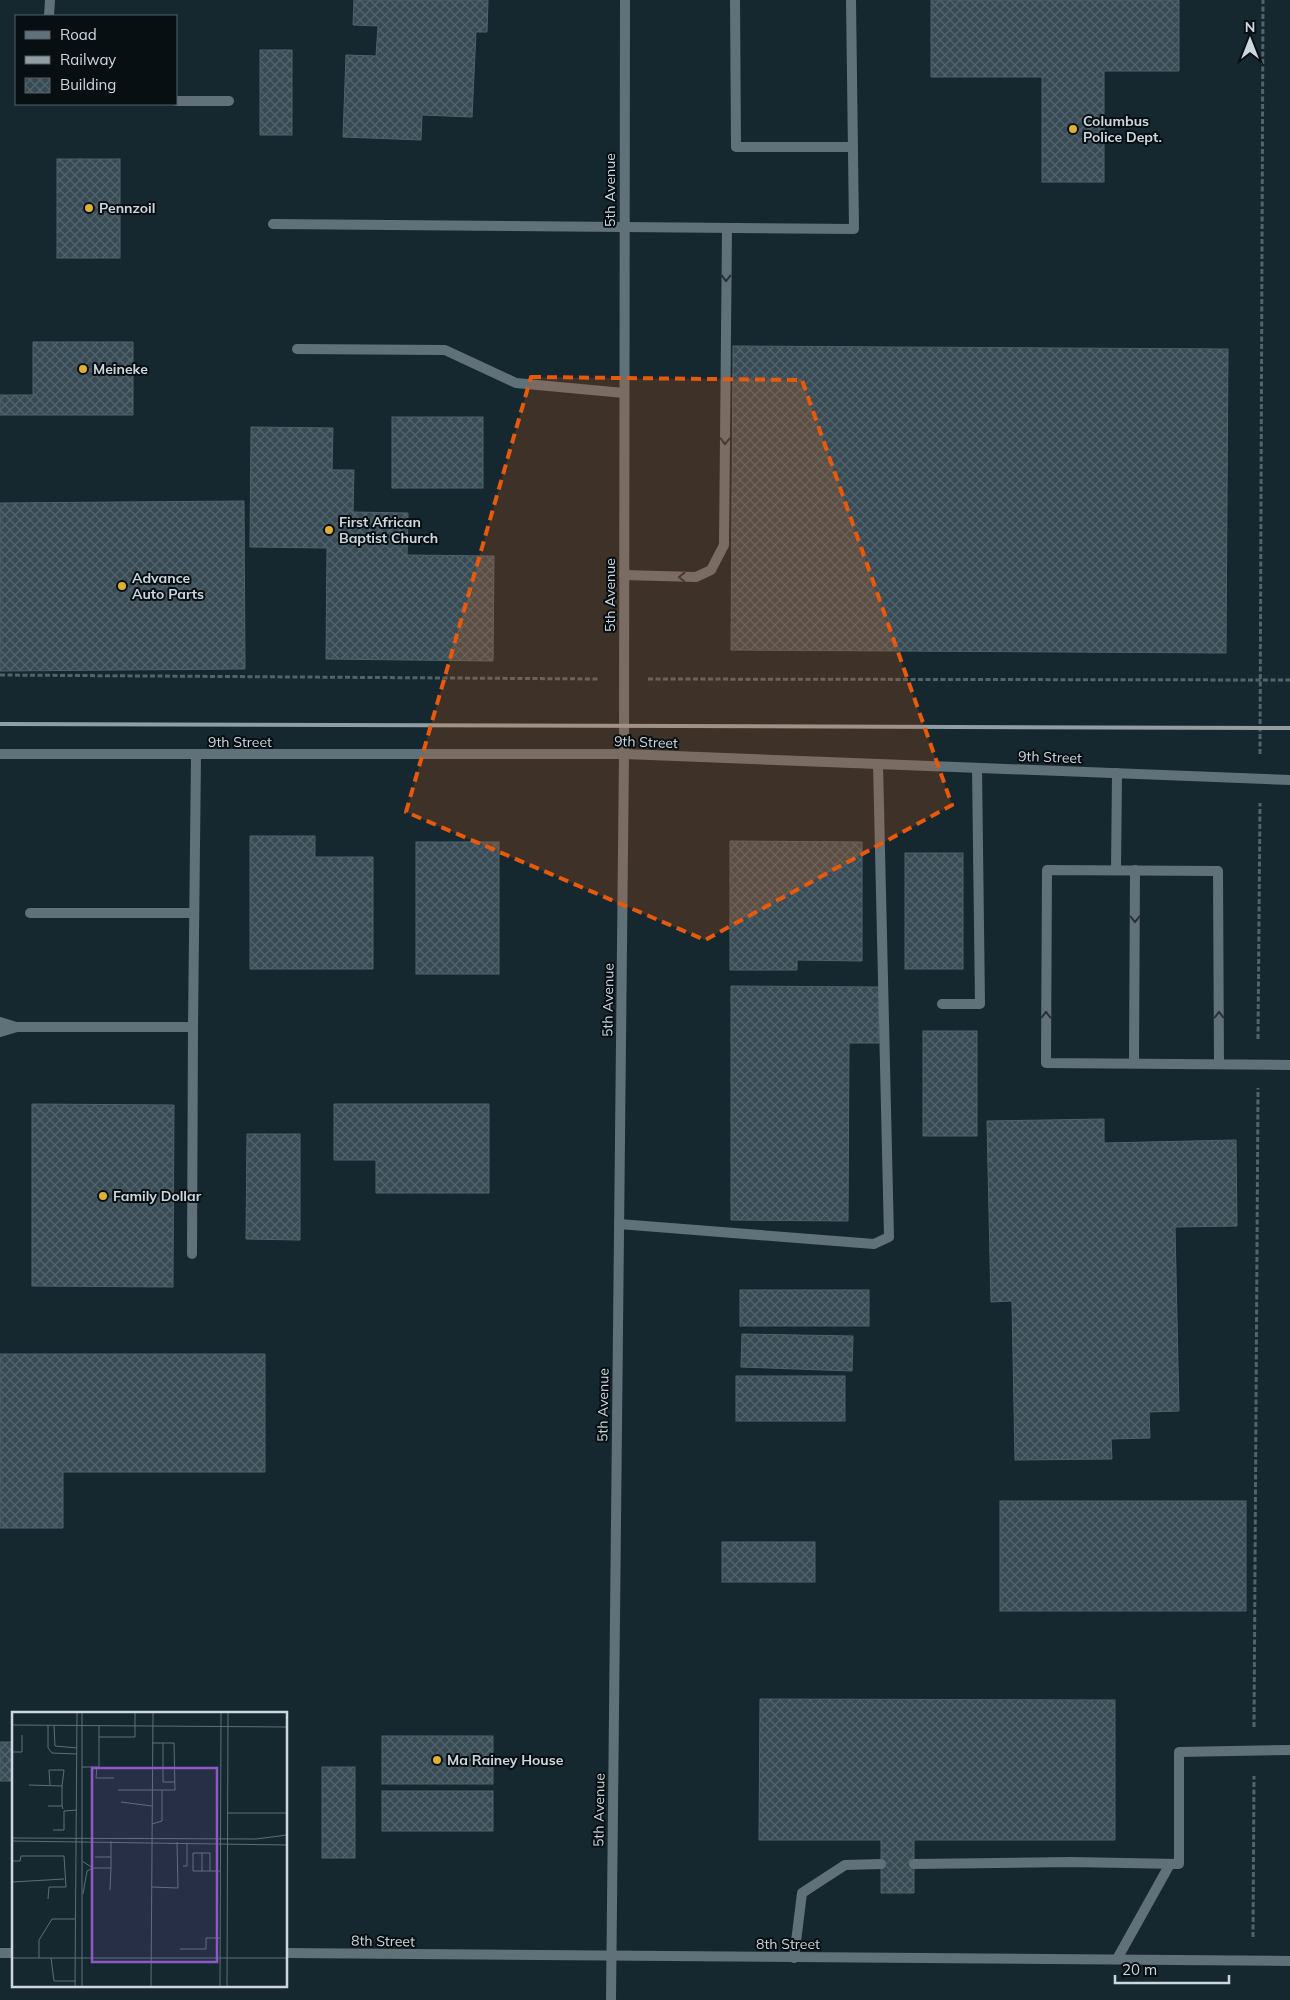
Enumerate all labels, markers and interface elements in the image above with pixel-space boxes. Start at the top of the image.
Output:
legend [15,15,178,105]
north arrow [1225,15,1275,65]
text: N [1245,18,1255,36]
text: Road [60,25,97,44]
text: Railway [60,50,116,69]
text: Building [60,75,116,94]
place label: Columbus Police Dept. [1083,112,1162,146]
marker: Columbus Police Dept. [1067,123,1079,135]
street label: 5th Avenue [601,153,619,227]
place label: Pennzoil [99,199,155,217]
marker: Pennzoil [83,202,95,214]
one-way arrow [721,274,731,282]
place label: Meineke [93,360,148,378]
marker: Meineke [77,363,89,375]
one-way arrow [720,437,730,445]
place label: First African Baptist Church [339,513,438,547]
marker: First African Baptist Church [323,524,335,536]
street label: 5th Avenue [601,558,619,632]
place label: Advance Auto Parts [132,569,204,603]
one-way arrow [678,572,686,582]
marker: Advance Auto Parts [116,580,128,592]
street label: 9th Street [614,732,678,752]
street label: 9th Street [208,733,272,751]
street label: 9th Street [1018,747,1082,767]
one-way arrow [1130,916,1140,923]
street label: 5th Avenue [598,963,618,1037]
one-way arrow [1041,1010,1051,1018]
one-way arrow [1214,1011,1224,1019]
place label: Family Dollar [113,1187,202,1205]
marker: Family Dollar [97,1190,109,1202]
street label: 5th Avenue [593,1368,613,1442]
inset map [12,1712,288,1988]
place label: Ma Rainey House [447,1751,564,1769]
marker: Ma Rainey House [431,1754,443,1766]
street label: 5th Avenue [589,1773,609,1847]
street label: 8th Street [351,1931,415,1951]
street label: 8th Street [756,1935,820,1953]
scale bar [1115,1952,1229,1984]
text: 20 m [1122,1960,1157,1979]

